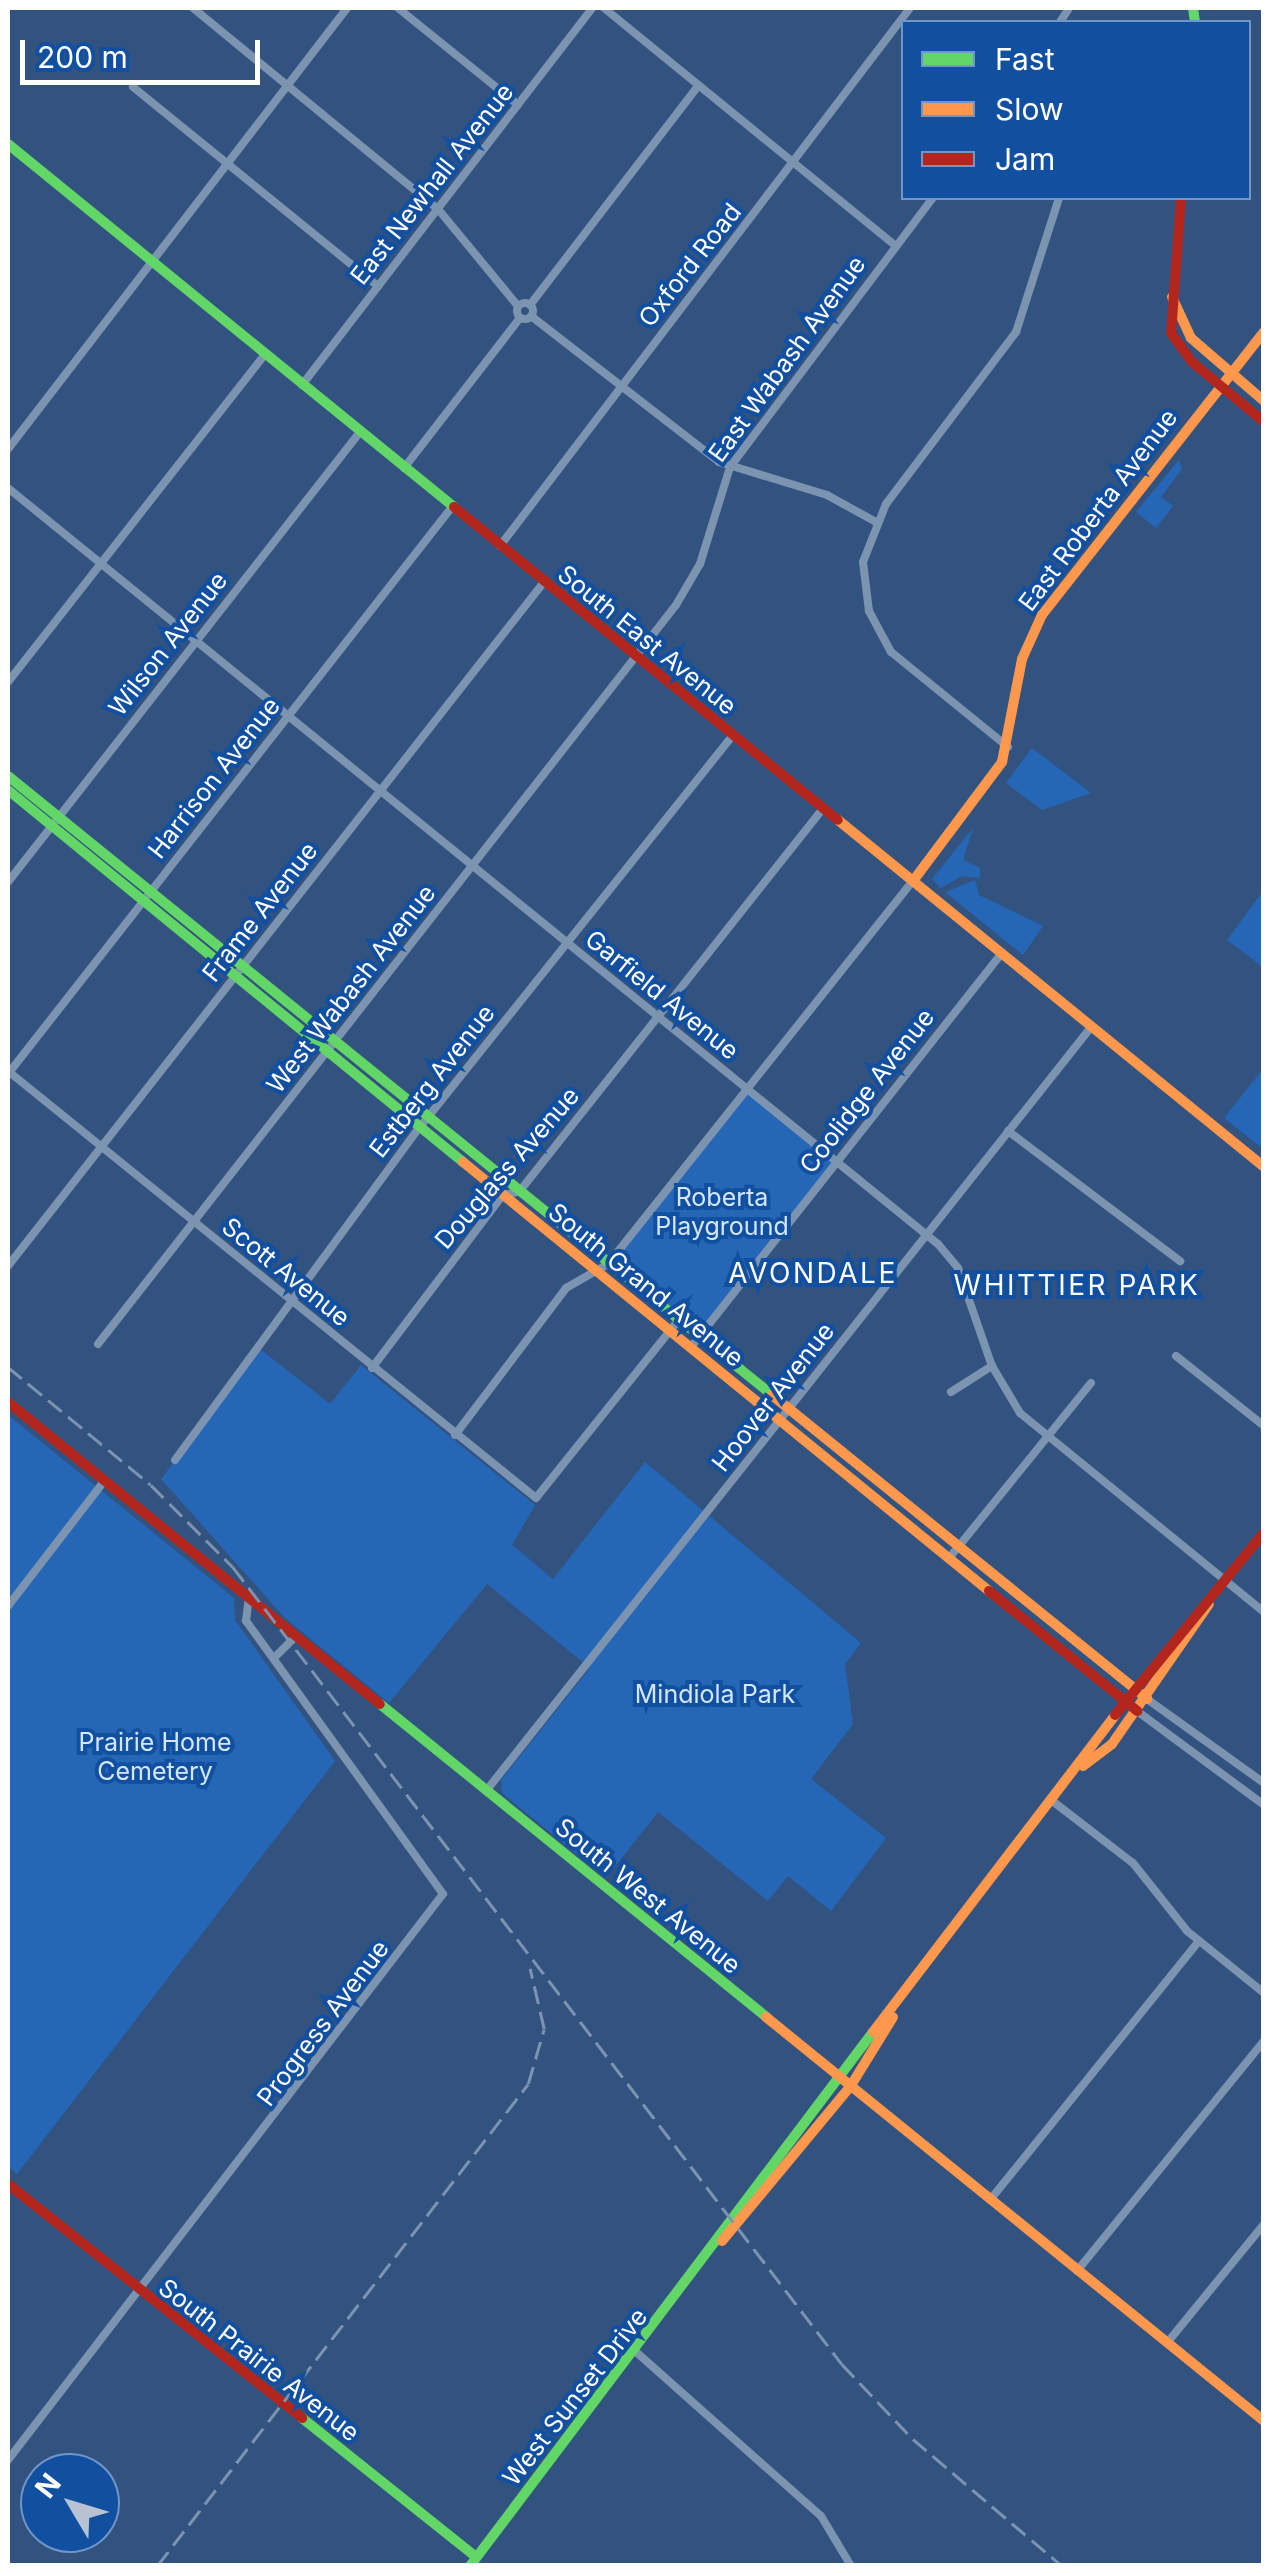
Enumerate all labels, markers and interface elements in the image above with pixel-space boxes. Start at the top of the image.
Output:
scale bar [25,20,265,82]
legend [901,20,1251,200]
text: 200 m [37,39,128,75]
text: Fast [995,41,1054,77]
street label: East Newhall Avenue [344,78,520,290]
text: Slow [995,91,1064,127]
text: Jam [995,141,1055,177]
street label: Oxford Road [632,197,748,333]
street label: East Wabash Avenue [702,250,872,468]
street label: East Roberta Avenue [1012,403,1184,617]
street label: South East Avenue [552,559,742,721]
street label: Wilson Avenue [102,566,234,722]
street label: Harrison Avenue [142,692,286,864]
street label: Frame Avenue [196,836,324,988]
street label: West Wabash Avenue [260,879,442,1099]
street label: Garfield Avenue [579,924,745,1066]
street label: Estberg Avenue [363,999,501,1163]
street label: Coolidge Avenue [793,1003,941,1179]
street label: Douglass Avenue [429,1081,585,1255]
park label: Roberta Playground [655,1183,789,1242]
street label: South Grand Avenue [542,1197,750,1373]
street label: Scott Avenue [216,1211,356,1333]
district label: AVONDALE [728,1256,898,1290]
district label: WHITTIER PARK [954,1268,1200,1302]
street label: Hoover Avenue [706,1317,840,1477]
park label: Mindiola Park [635,1679,795,1709]
park label: Prairie Home Cemetery [79,1728,231,1787]
street label: South West Avenue [549,1812,747,1980]
street label: Progress Avenue [251,1934,395,2112]
street label: South Prairie Avenue [153,2272,365,2448]
street label: West Sunset Drive [496,2302,654,2492]
north arrow [20,2453,120,2553]
text: N [28,2467,68,2505]

